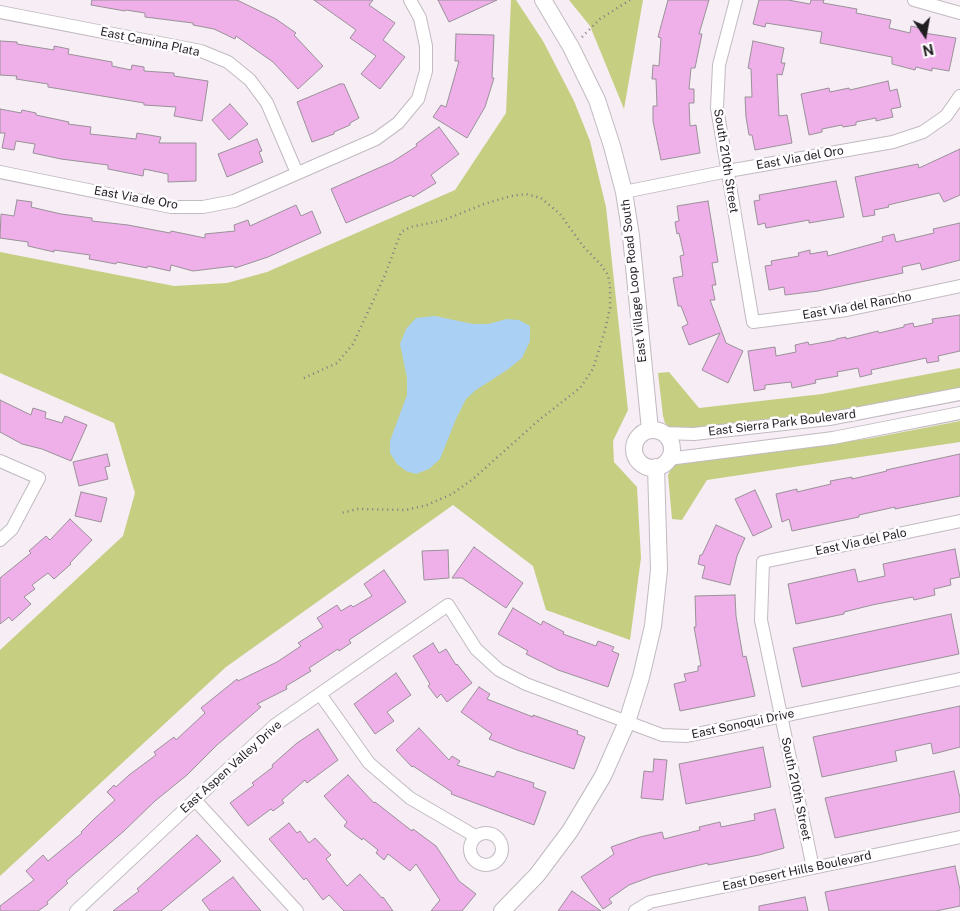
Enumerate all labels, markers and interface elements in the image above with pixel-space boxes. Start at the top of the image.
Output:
north arrow [900,10,950,60]
street label: East Camina Plata [99,24,201,60]
text: N [921,41,935,59]
street label: South 210th Street [711,108,741,214]
street label: East Via del Oro [755,143,845,173]
street label: East Via de Oro [93,184,179,212]
street label: East Village Loop Road South [618,199,650,363]
street label: East Via del Rancho [801,289,913,323]
street label: East Sierra Park Boulevard [707,407,857,439]
street label: East Via del Palo [814,525,908,559]
street label: East Sonoqui Drive [690,706,796,742]
street label: East Aspen Valley Drive [177,718,285,816]
street label: South 210th Street [778,736,814,842]
street label: East Desert Hills Boulevard [721,848,873,894]

